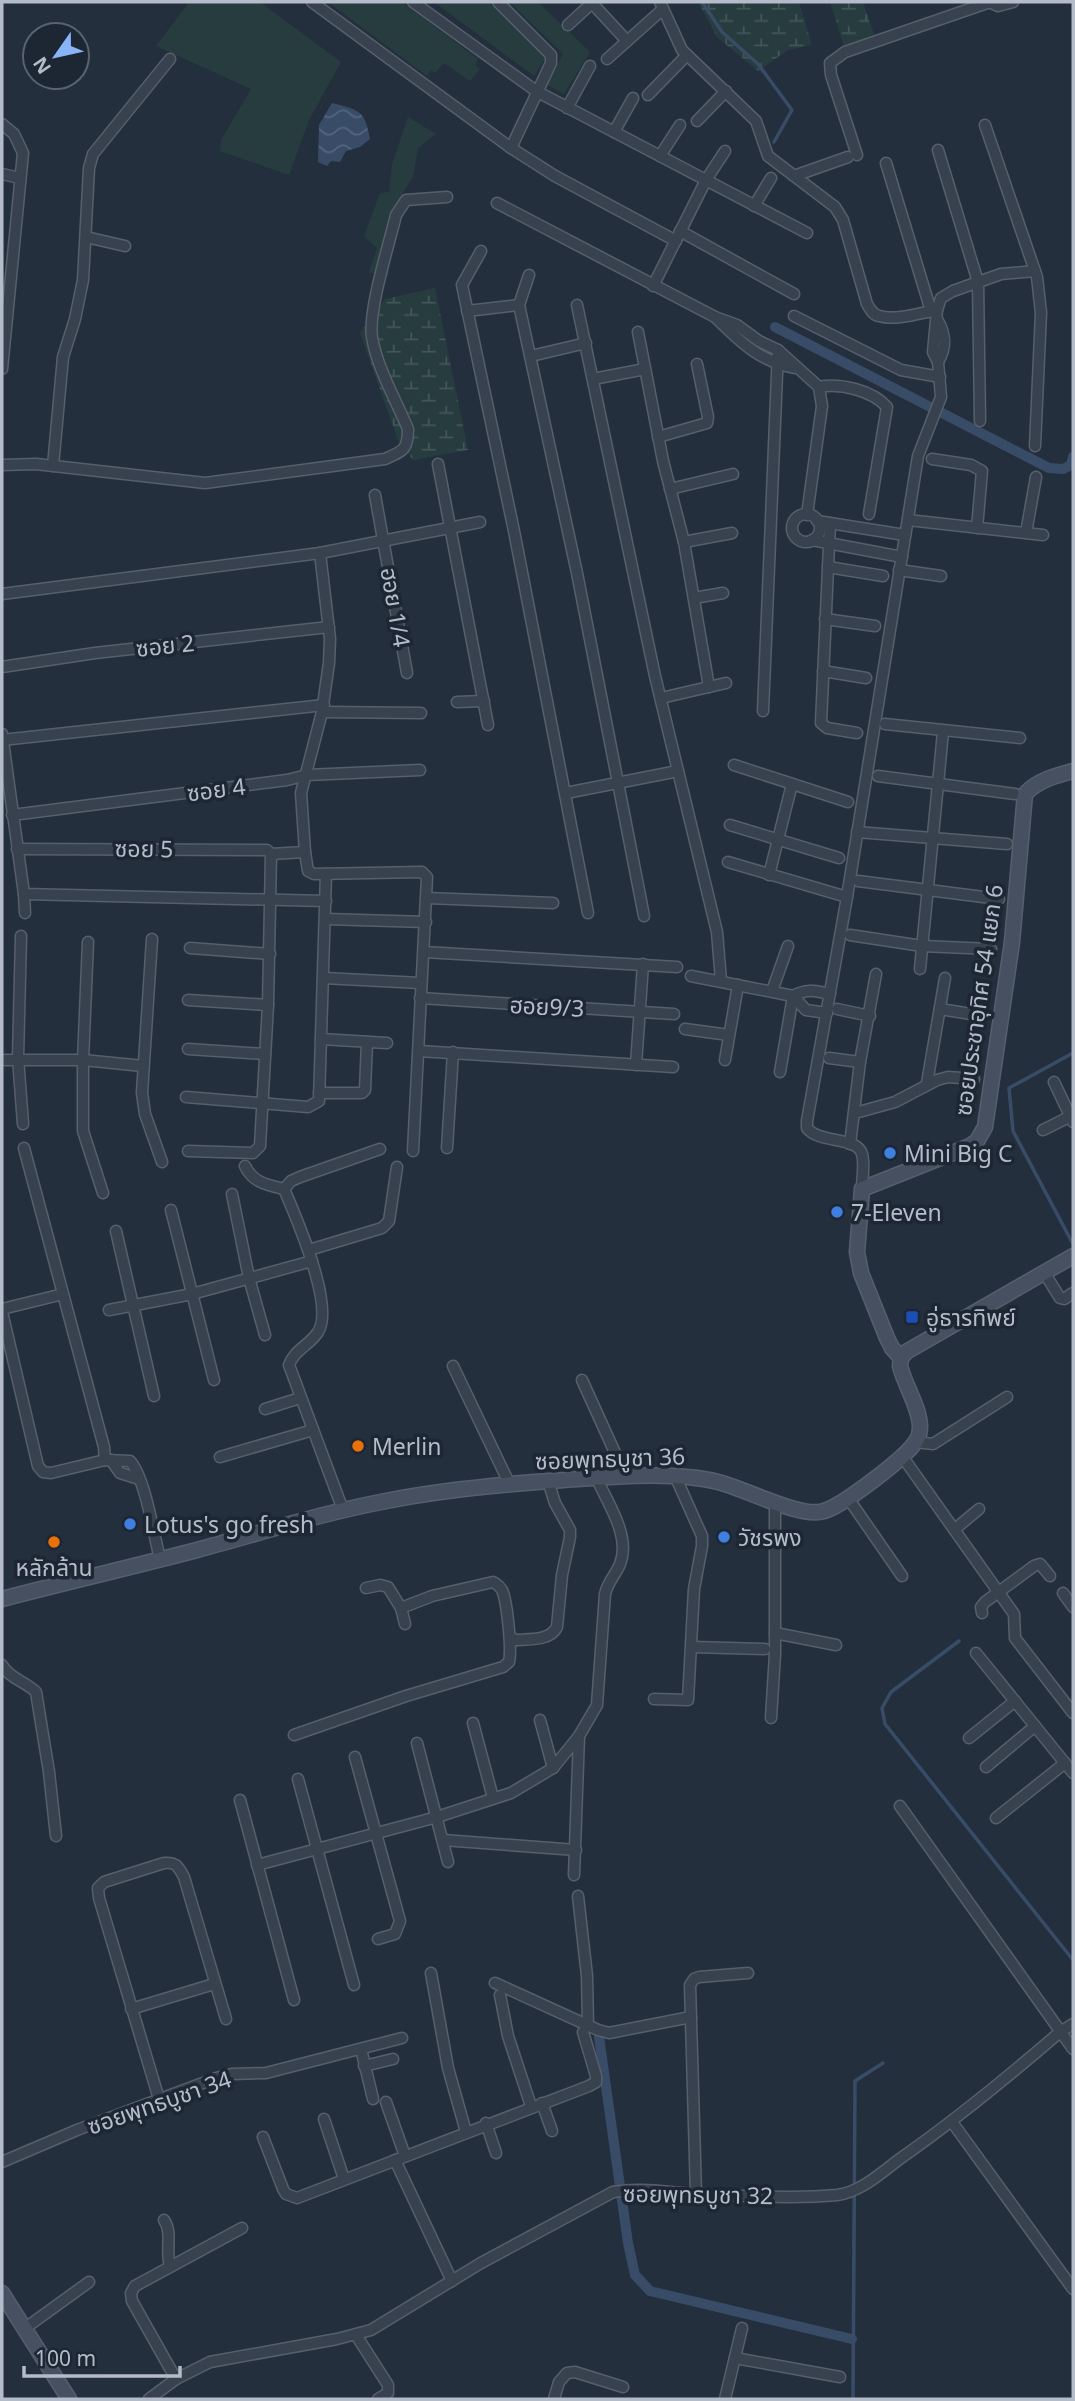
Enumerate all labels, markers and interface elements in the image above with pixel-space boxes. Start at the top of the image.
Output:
north arrow [21,21,91,91]
text: N [27,52,57,79]
street label: ฮอย 1/4 [373,565,419,649]
street label: ซอย 2 [134,626,196,664]
street label: ซอย 4 [185,770,247,808]
street label: ซอย 5 [114,831,174,865]
street label: ซอยประชาอุทิศ 54 แยก 6 [946,882,1010,1118]
street label: ฮอย9/3 [509,988,585,1024]
place label: Mini Big C [904,1137,1012,1169]
marker: Mini Big C [882,1145,898,1161]
place label: 7-Eleven [851,1196,942,1228]
marker: 7-Eleven [829,1204,845,1220]
place label: อู่ธารทิพย์ [926,1301,1016,1333]
marker: อู่ธารทิพย์ [904,1309,920,1325]
place label: Merlin [372,1430,441,1462]
marker: Merlin [350,1438,366,1454]
street label: ซอยพุทธบูชา 36 [534,1439,686,1477]
place label: Lotus's go fresh [144,1508,314,1540]
marker: Lotus's go fresh [122,1516,138,1532]
place label: วัชรพง [738,1521,802,1553]
marker: วัชรพง [716,1529,732,1545]
marker: หลักล้าน [46,1534,62,1550]
place label: หลักล้าน [15,1551,93,1583]
street label: ซอยพุทธบูชา 34 [83,2062,235,2142]
street label: ซอยพุทธบูชา 32 [623,2177,773,2211]
scale bar [24,2334,180,2378]
text: 100 m [35,2344,96,2372]

